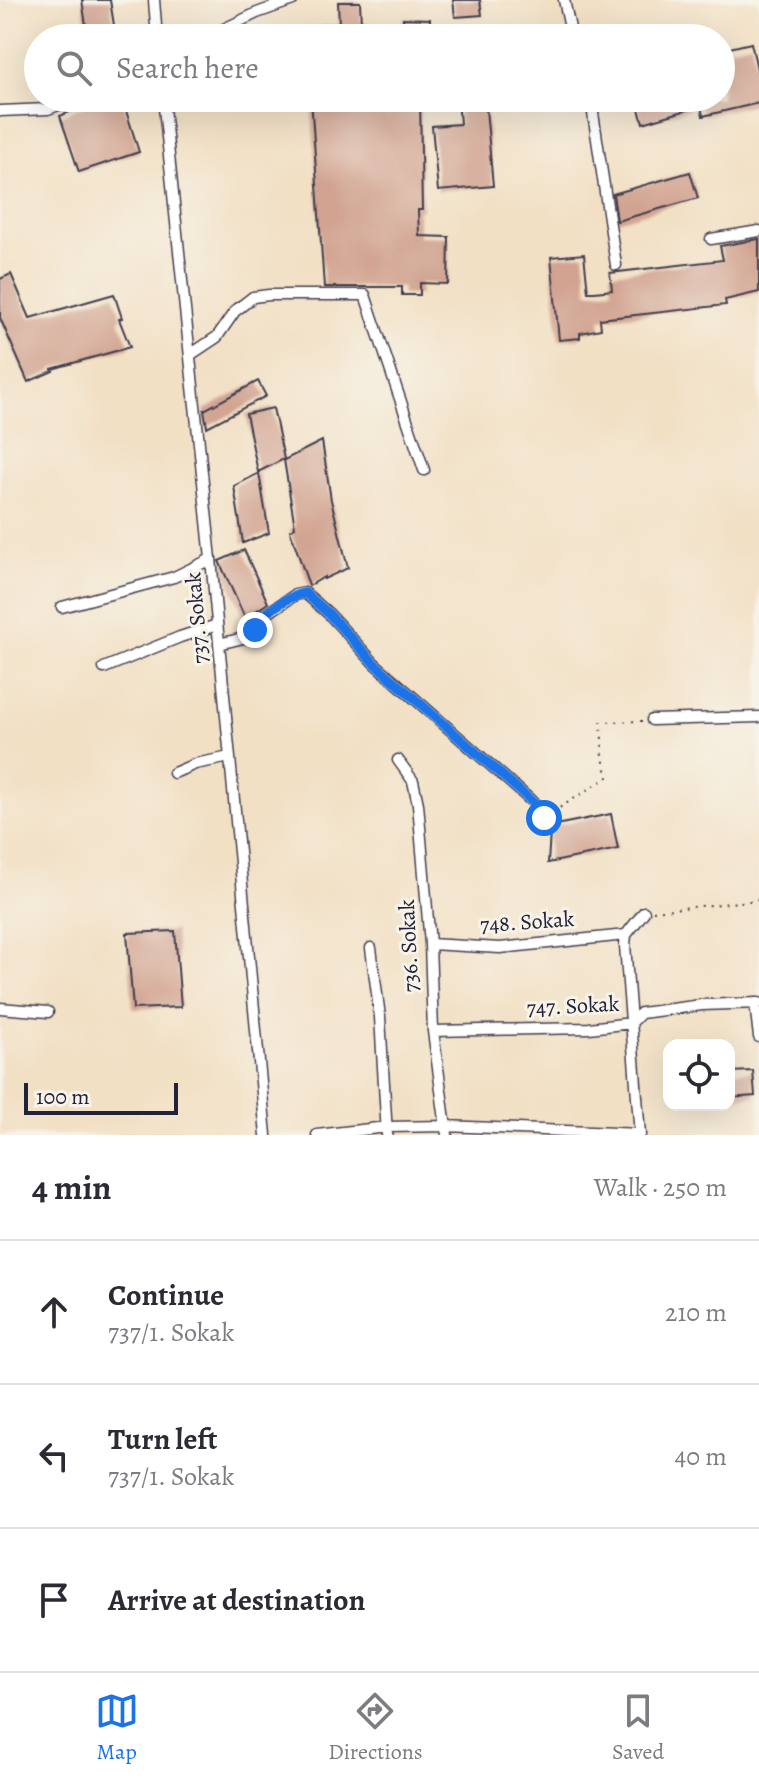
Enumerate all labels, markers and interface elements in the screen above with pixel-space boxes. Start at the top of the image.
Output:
search box [24,24,735,112]
icon: search [52,46,96,90]
text: Search here [116,48,259,88]
street label: 737. Sokak [178,571,216,665]
route end [237,612,273,648]
route start [526,800,562,836]
street label: 736. Sokak [392,899,426,993]
street label: 748. Sokak [479,904,575,940]
street label: 747. Sokak [526,989,620,1023]
map controls [663,1039,735,1111]
button: locate [663,1039,735,1111]
scale bar [24,1079,178,1115]
text: 100 m [36,1082,90,1112]
text: 4 min [32,1164,111,1211]
text: Walk · 250 m [594,1170,727,1205]
text: Continue [108,1275,224,1315]
icon: ahead [32,1290,76,1334]
text: 210 m [665,1295,727,1330]
text: 737/1. Sokak [108,1315,234,1350]
text: Turn left [108,1419,217,1459]
icon: left [32,1434,76,1478]
text: 40 m [675,1439,727,1474]
text: 737/1. Sokak [108,1459,234,1494]
icon: arrive [32,1578,76,1622]
text: Arrive at destination [108,1580,365,1620]
tab: Map [95,1689,139,1767]
tab: Directions [328,1689,423,1767]
tab: Saved [612,1689,664,1767]

